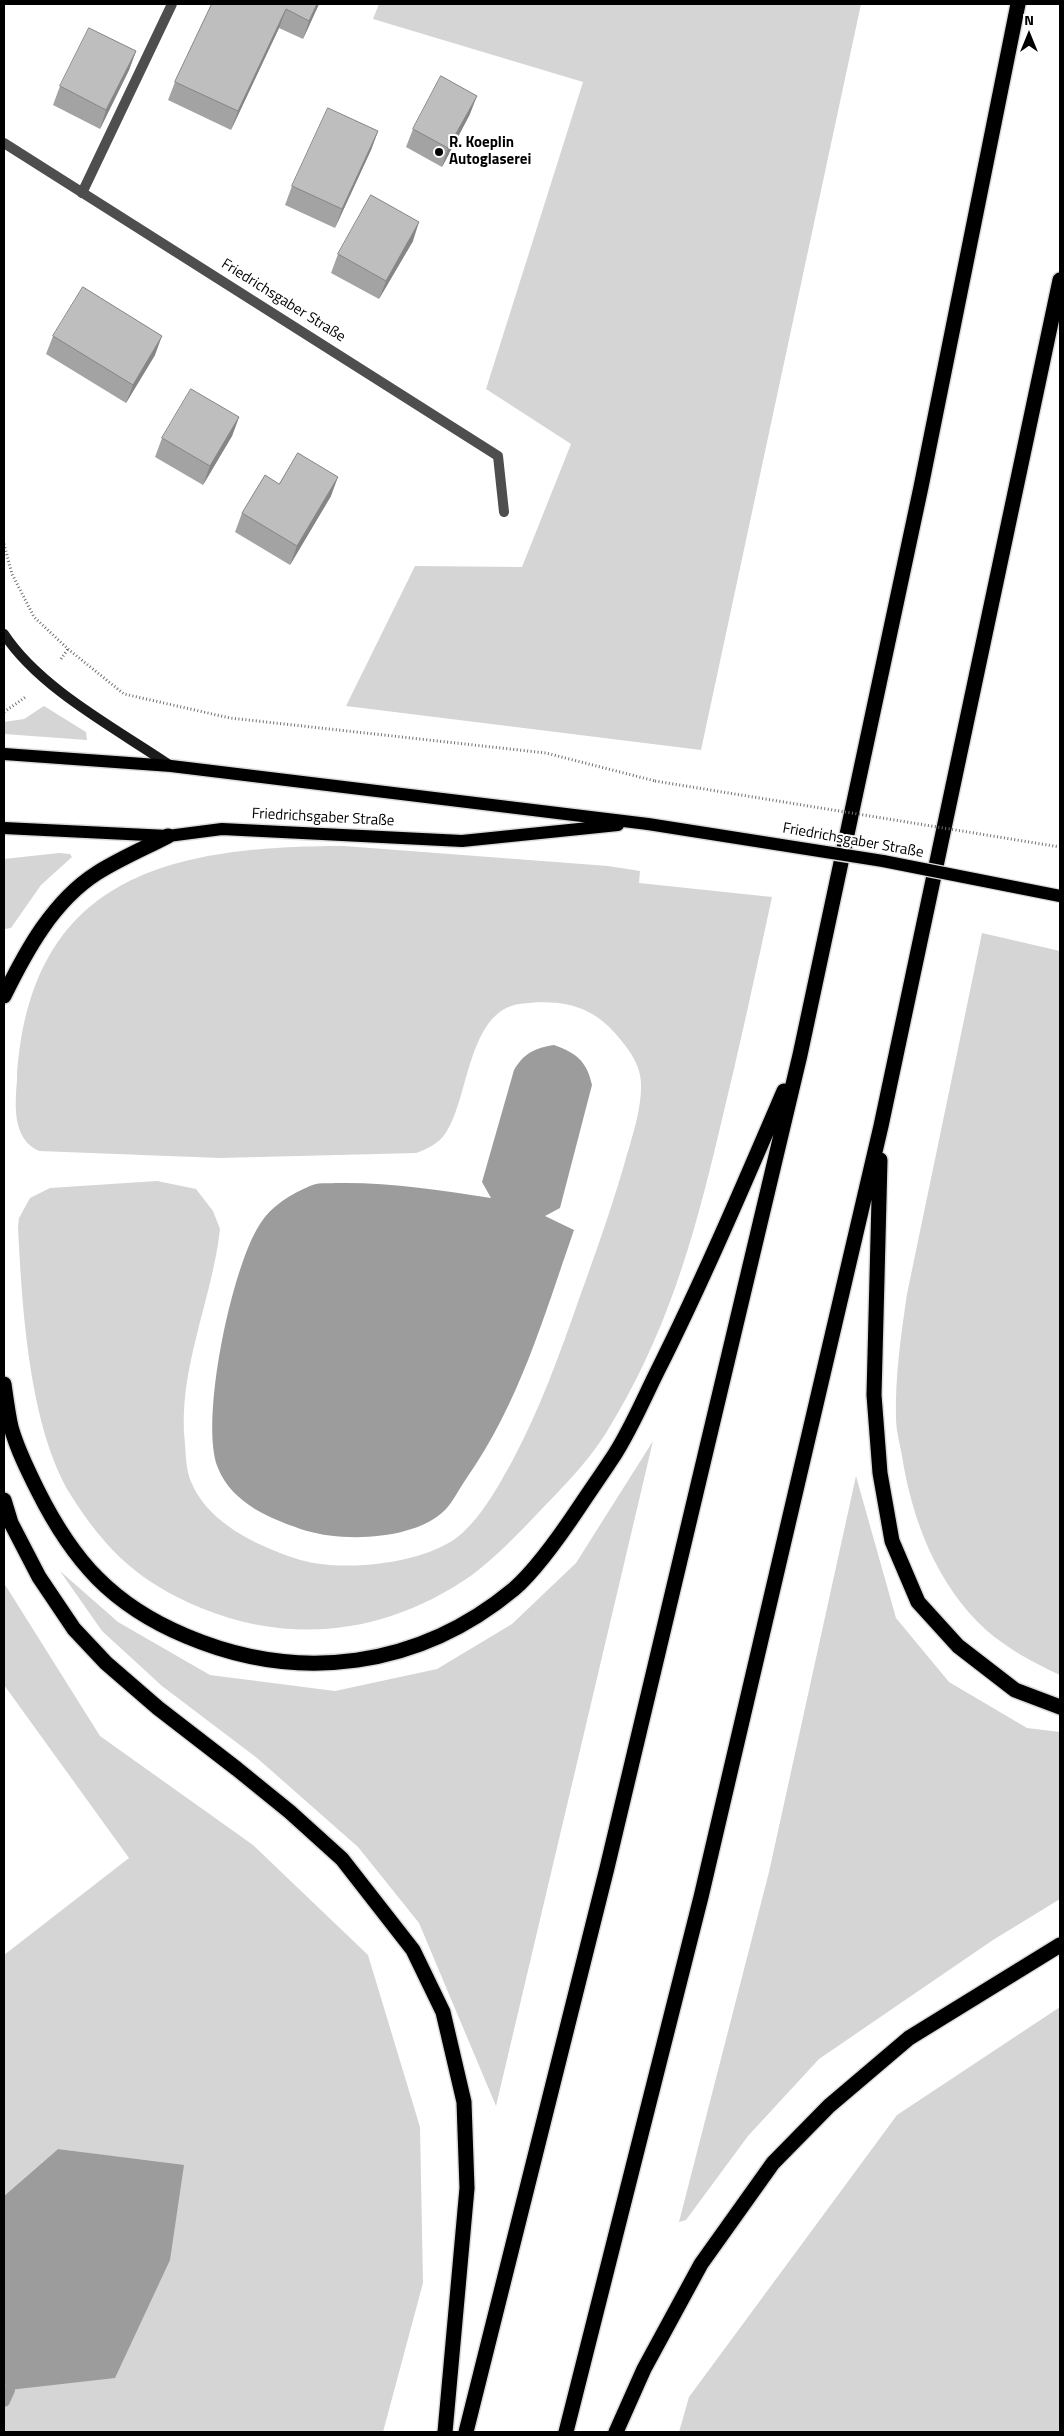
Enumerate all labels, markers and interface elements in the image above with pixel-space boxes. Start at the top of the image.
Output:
text: N [1024,9,1034,30]
north arrow [1004,10,1054,60]
place label: R. Koeplin Autoglaserei [449,134,531,169]
marker: R. Koeplin Autoglaserei [433,146,445,158]
street label: Friedrichsgaber Straße [218,256,348,346]
street label: Friedrichsgaber Straße [251,805,395,831]
street label: Friedrichsgaber Straße [781,820,925,862]

